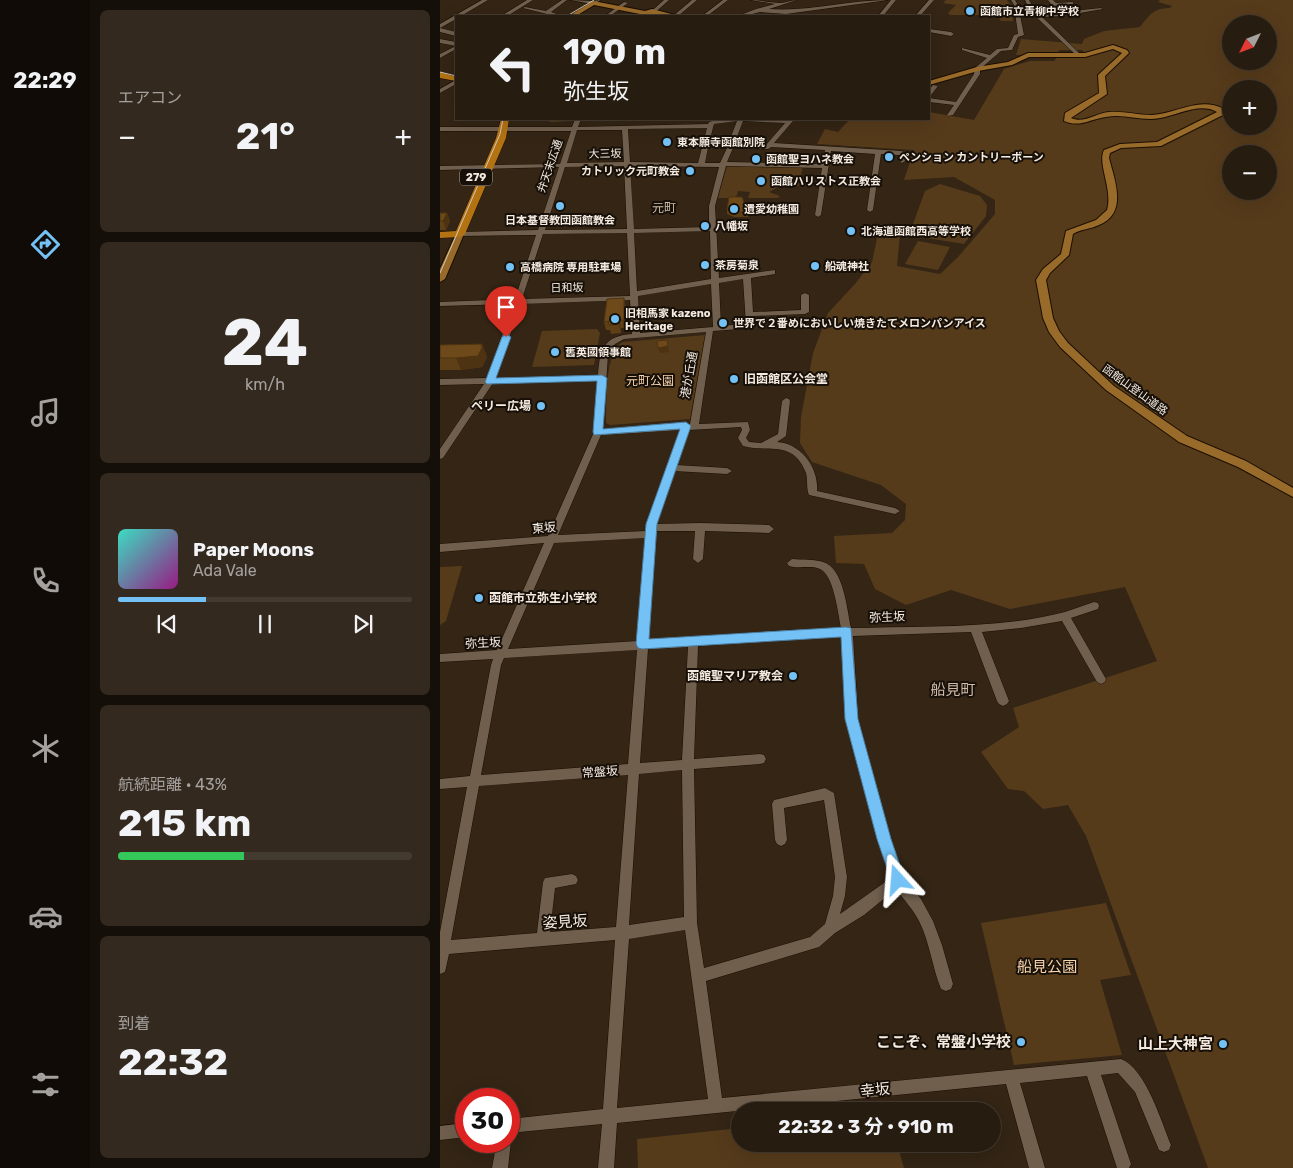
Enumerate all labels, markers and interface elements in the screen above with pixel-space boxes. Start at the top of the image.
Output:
marker: 函館市立青柳中学校 [964,5,976,17]
place label: 函館市立青柳中学校 [980,5,1079,18]
north arrow [1222,15,1278,70]
map controls [1222,15,1277,200]
text: 190 m [563,31,666,73]
icon: left [480,35,545,100]
text: 22:29 [13,67,77,94]
text: 弥生坂 [563,78,629,105]
button: + [1222,80,1277,135]
text: エアコン [118,88,182,107]
text: 21° [236,113,295,159]
text: − [118,120,136,153]
text: + [395,120,412,153]
marker: 東本願寺函館別院 [661,136,673,148]
place label: 東本願寺函館別院 [677,136,765,149]
street label: 弁天末広通 [535,138,565,194]
button: − [1222,145,1277,200]
street label: 大三坂 [588,147,622,161]
marker: ペンション カントリーボーン [883,151,895,163]
place label: ペンション カントリーボーン [899,151,1044,164]
marker: 函館聖ヨハネ教会 [750,153,762,165]
place label: 函館聖ヨハネ教会 [766,153,854,166]
place label: カトリック元町教会 [581,165,680,178]
marker: カトリック元町教会 [684,165,696,177]
road number: 279 [460,168,492,186]
marker: 函館ハリストス正教会 [755,175,767,187]
place label: 函館ハリストス正教会 [771,175,881,188]
marker: 日本基督教団函館教会 [554,200,566,212]
district label: 元町 [652,201,676,215]
marker: 遺愛幼稚園 [728,203,740,215]
place label: 遺愛幼稚園 [744,203,799,216]
place label: 日本基督教団函館教会 [505,214,615,227]
marker: 八幡坂 [699,220,711,232]
place label: 八幡坂 [715,220,748,233]
marker: 北海道函館西高等学校 [845,225,857,237]
place label: 北海道函館西高等学校 [861,225,971,238]
icon: directions [28,227,63,262]
marker: 茶房菊泉 [699,259,711,271]
place label: 茶房菊泉 [715,259,759,272]
marker: 船魂神社 [809,260,821,272]
place label: 船魂神社 [825,260,869,273]
marker: 高橋病院 専用駐車場 [504,261,516,273]
place label: 高橋病院 専用駐車場 [520,261,621,274]
street label: 日和坂 [550,281,584,295]
pin [485,286,527,337]
icon: arrive [492,293,520,321]
text: 24 [222,304,308,381]
place label: 旧相馬家 kazeno Heritage [625,307,711,333]
marker: 旧相馬家 kazeno Heritage [609,313,621,325]
marker: 世界で２番めにおいしい焼きたてメロンパンアイス [717,317,729,329]
place label: 世界で２番めにおいしい焼きたてメロンパンアイス [733,317,986,330]
marker: 舊英國領事館 [549,346,561,358]
place label: 舊英國領事館 [565,346,631,359]
street label: 港が丘通 [678,350,700,400]
street label: 函館山登山道路 [1100,362,1170,418]
place label: 旧函館区公会堂 [744,372,828,386]
marker: 旧函館区公会堂 [728,373,740,385]
park label: 元町公園 [626,374,674,388]
text: km/h [245,375,285,394]
icon: music [28,395,63,430]
place label: ペリー広場 [471,399,531,413]
marker: ペリー広場 [535,400,547,412]
street label: 東坂 [531,520,557,536]
text: Paper Moons [193,538,314,561]
text: Ada Vale [193,561,257,580]
icon: phone [28,563,63,598]
place label: 函館市立弥生小学校 [489,591,597,605]
marker: 函館市立弥生小学校 [473,592,485,604]
street label: 弥生坂 [869,609,905,625]
icon: previous [153,610,181,638]
icon: pause [251,610,279,638]
icon: next [349,610,377,638]
street label: 弥生坂 [465,635,501,651]
place label: 函館聖マリア教会 [687,669,783,683]
marker: 函館聖マリア教会 [787,670,799,682]
district label: 船見町 [930,681,976,699]
icon: climate [28,731,63,766]
street label: 常盤坂 [582,764,618,780]
text: 航続距離 · 43% [118,775,227,794]
text: 215 km [118,800,251,846]
position arrow [871,853,923,905]
icon: car [28,899,63,934]
street label: 姿見坂 [542,911,588,933]
park label: 船見公園 [1017,958,1077,976]
text: 到着 [118,1014,150,1033]
place label: ここぞ、常盤小学校 [876,1033,1011,1051]
place label: 山上大神宮 [1138,1035,1213,1053]
marker: ここぞ、常盤小学校 [1015,1036,1027,1048]
marker: 山上大神宮 [1217,1038,1229,1050]
text: 22:32 [118,1039,228,1085]
icon: filters [28,1067,63,1102]
street label: 幸坂 [859,1079,891,1101]
speed limit sign: 30 [455,1088,520,1153]
text: 22:32 · 3 分 · 910 m [778,1115,954,1138]

